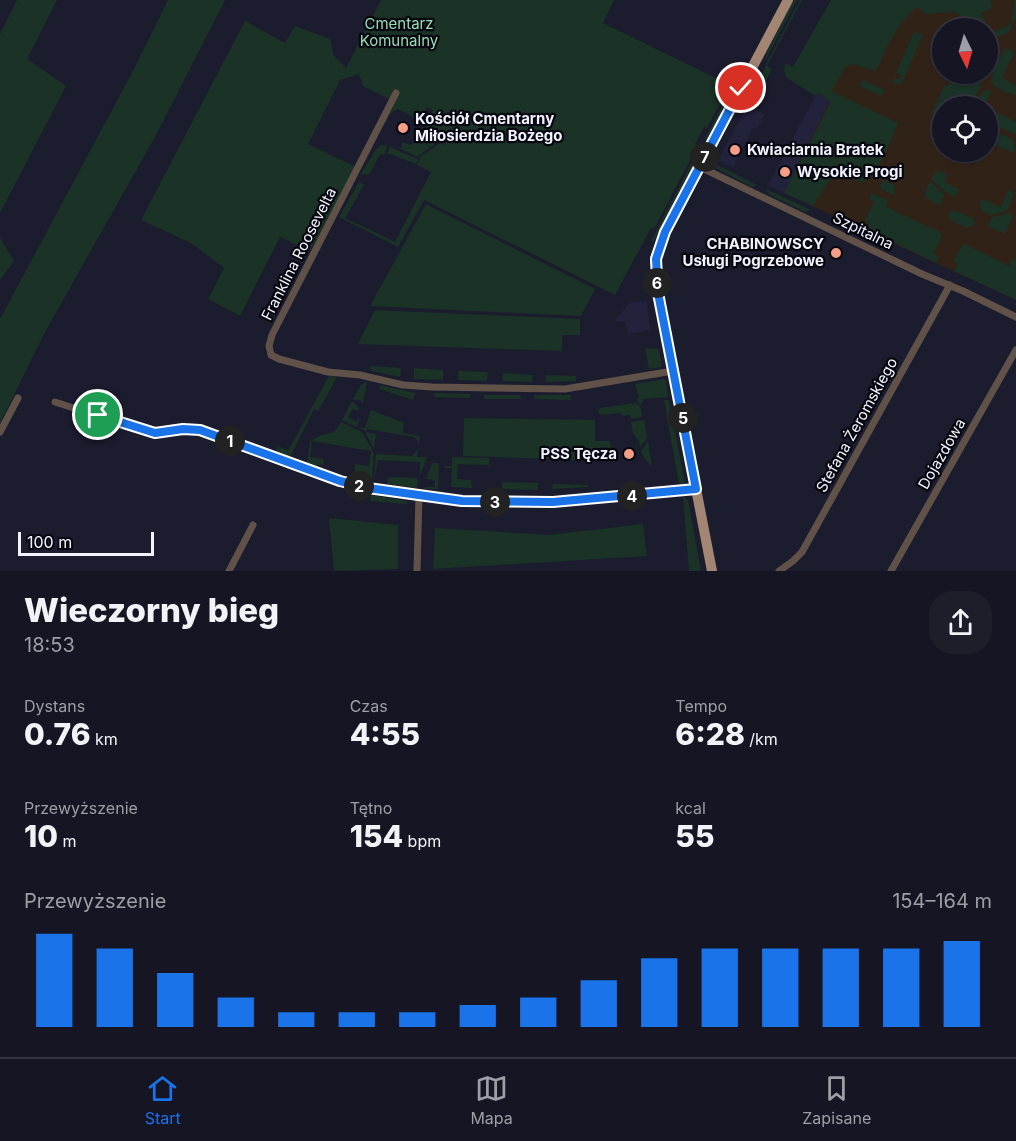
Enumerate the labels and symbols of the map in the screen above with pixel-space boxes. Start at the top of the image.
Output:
park label: Cmentarz Komunalny [360,14,439,50]
north arrow [932,18,998,84]
pin [715,62,766,113]
place label: Kościół Cmentarny Miłosierdzia Bożego [415,109,563,145]
marker: Kościół Cmentarny Miłosierdzia Bożego [396,121,410,135]
place label: Kwiaciarnia Bratek [747,140,884,159]
pin: 7 [690,142,720,172]
marker: Kwiaciarnia Bratek [728,143,742,157]
place label: Wysokie Progi [797,162,903,181]
marker: Wysokie Progi [778,165,792,179]
street label: Franklina Roosevelta [257,184,340,323]
street label: Szpitalna [830,208,897,253]
place label: CHABINOWSCY Usługi Pogrzebowe [683,234,824,270]
marker: CHABINOWSCY Usługi Pogrzebowe [829,246,843,260]
pin: 6 [642,268,672,298]
street label: Stefana Żeromskiego [812,354,901,495]
pin [72,389,123,440]
pin: 5 [668,403,698,433]
street label: Dojazdowa [914,415,969,493]
pin: 1 [215,426,245,456]
place label: PSS Tęcza [540,444,617,463]
marker: PSS Tęcza [622,447,636,461]
pin: 2 [344,471,374,501]
pin: 4 [617,481,647,511]
pin: 3 [480,487,510,517]
scale bar [18,529,154,556]

